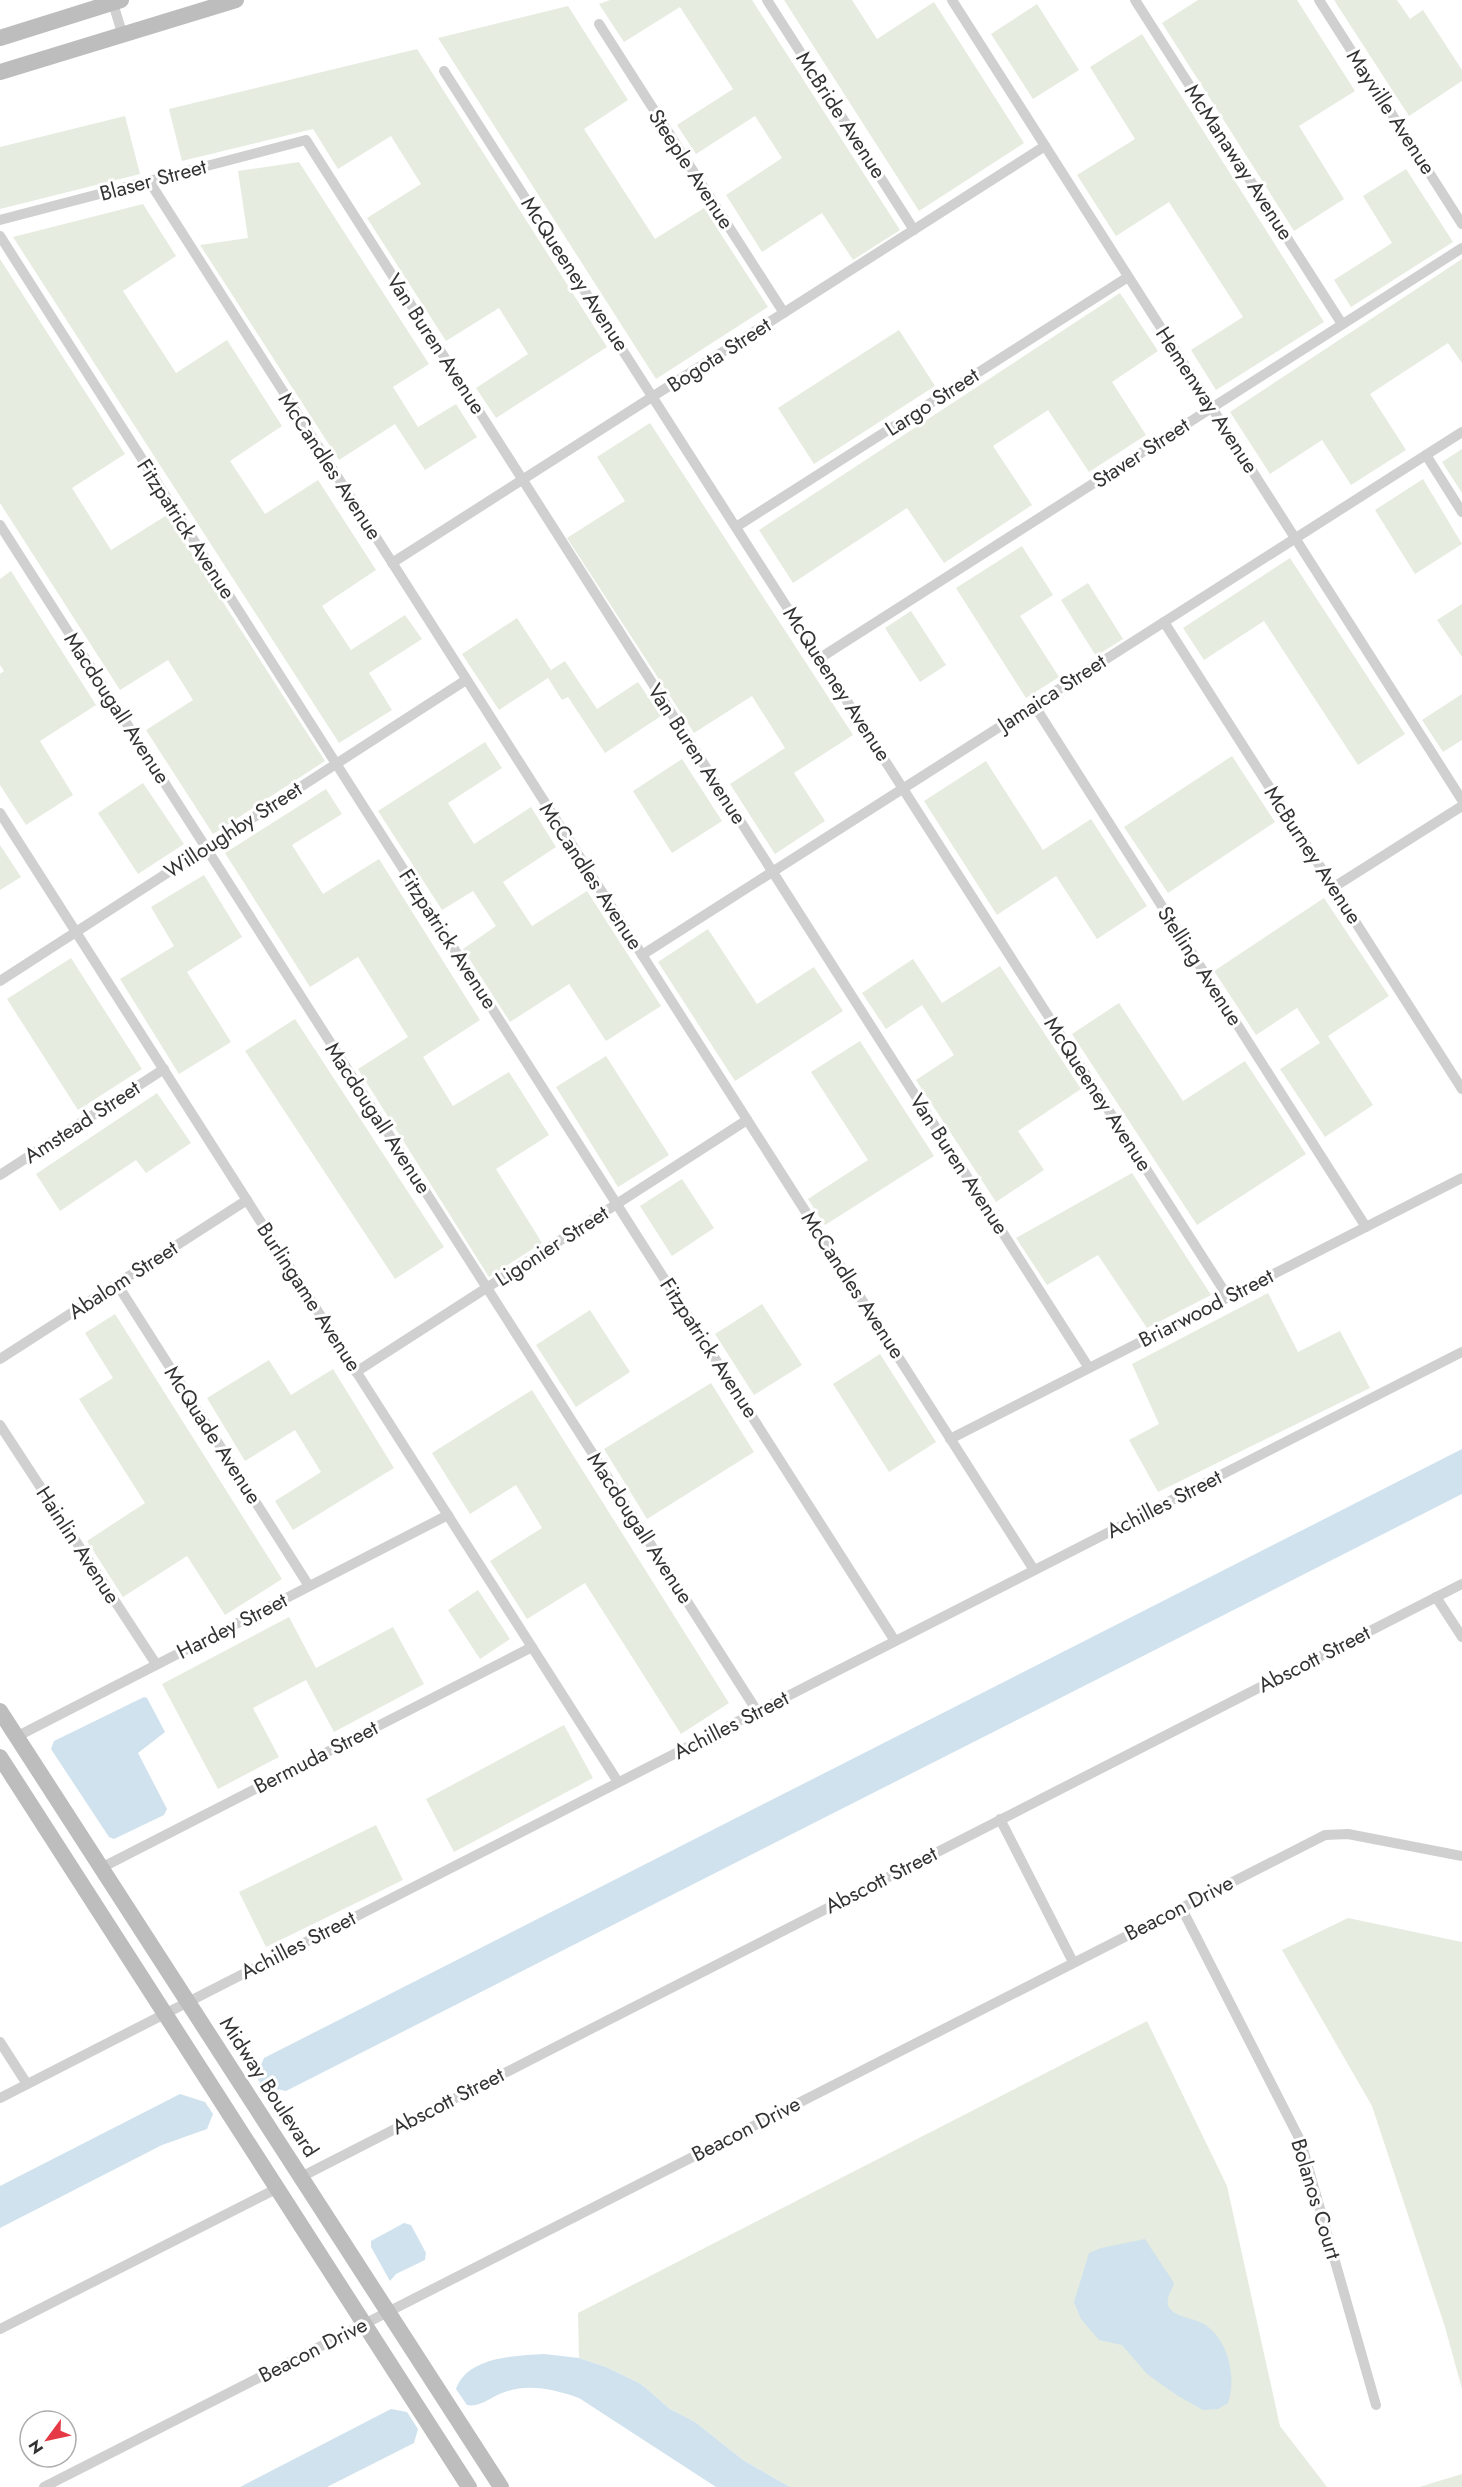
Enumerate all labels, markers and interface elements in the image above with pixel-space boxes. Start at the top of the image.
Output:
street label: Mayville Avenue [1339,44,1443,181]
street label: McBride Avenue [789,46,893,185]
street label: McManaway Avenue [1177,78,1301,246]
street label: Steeple Avenue [641,103,741,235]
street label: Blaser Street [96,151,210,209]
street label: McQueeney Avenue [514,191,636,357]
street label: Van Buren Avenue [379,268,493,420]
street label: Bogota Street [661,310,777,400]
street label: Hemenway Avenue [1148,321,1266,479]
street label: Largo Street [879,360,985,444]
street label: McCandles Avenue [271,386,389,546]
street label: Staver Street [1087,410,1195,496]
street label: Fitzpatrick Avenue [129,453,243,605]
street label: McQueeney Avenue [776,601,898,767]
street label: Macdougall Avenue [57,626,177,790]
street label: Jamaica Street [989,647,1112,741]
street label: Van Buren Avenue [640,678,754,830]
street label: Willoughby Street [158,774,308,886]
street label: McBurney Avenue [1257,780,1369,930]
street label: McCandles Avenue [532,796,650,956]
street label: Fitzpatrick Avenue [391,863,505,1015]
street label: Stelling Avenue [1150,900,1250,1032]
street label: McQueeney Avenue [1037,1011,1159,1177]
street label: Macdougall Avenue [318,1036,438,1200]
street label: Amstead Street [18,1073,146,1171]
street label: Van Buren Avenue [902,1088,1016,1240]
street label: Ligonier Street [490,1198,614,1294]
street label: McCandles Avenue [794,1205,912,1365]
street label: Burlingame Avenue [250,1217,369,1378]
street label: Abalom Street [62,1233,184,1327]
street label: Briarwood Street [1133,1261,1279,1355]
street label: Fitzpatrick Avenue [652,1272,766,1424]
street label: McQuade Avenue [157,1360,269,1510]
street label: Macdougall Avenue [580,1446,700,1610]
street label: Achilles Street [1101,1462,1227,1546]
street label: Hainlin Avenue [29,1480,127,1610]
street label: Hardey Street [172,1585,292,1667]
street label: Abscott Street [1253,1618,1375,1700]
street label: Achilles Street [668,1683,794,1767]
street label: Bermuda Street [249,1713,383,1801]
street label: Abscott Street [820,1839,942,1921]
street label: Beacon Drive [1120,1868,1239,1948]
street label: Achilles Street [235,1903,361,1987]
street label: Midway Boulevard [212,2011,326,2163]
street label: Abscott Street [387,2060,509,2142]
street label: Beacon Drive [687,2089,806,2169]
street label: Bolanos Court [1283,2135,1349,2263]
street label: Beacon Drive [254,2310,373,2390]
north arrow [18,2409,78,2469]
text: N [23,2435,49,2458]

